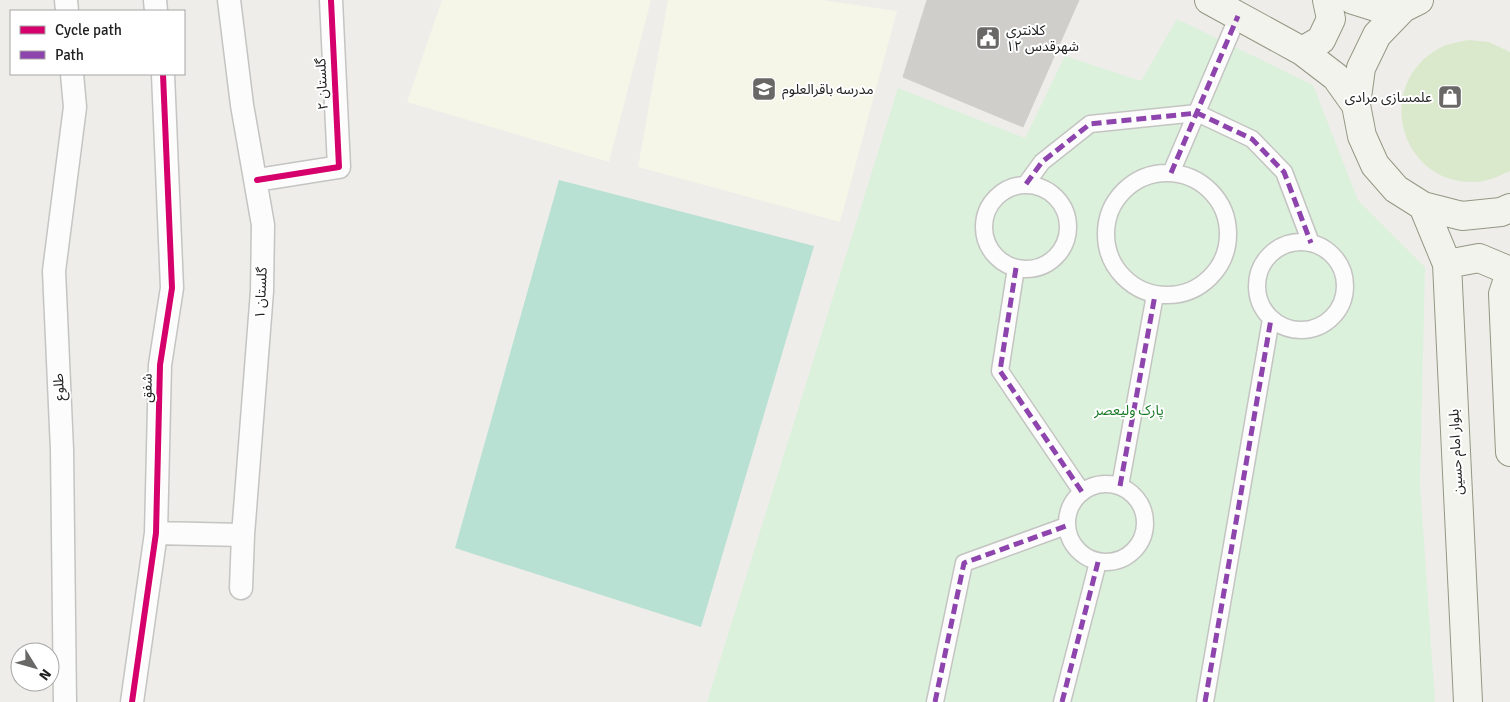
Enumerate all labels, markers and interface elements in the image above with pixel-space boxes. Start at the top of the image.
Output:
legend [10,10,185,75]
text: Cycle path [55,21,122,39]
place label: کلانتری ۱۲ شهرقدس [1006,22,1079,55]
public building icon: کلانتری ۱۲ شهرقدس [975,25,1001,51]
text: Path [55,46,84,64]
street label: گلستان ۲ [312,57,332,110]
school or university icon: مدرسه باقرالعلوم [751,76,777,102]
place label: مدرسه باقرالعلوم [782,81,874,100]
shop icon: علمسازی مرادی [1437,84,1463,110]
place label: علمسازی مرادی [1345,89,1432,106]
street label: گلستان ۱ [251,266,271,319]
street label: طلوع [50,373,70,401]
street label: شفق [138,373,157,403]
park label: پارک ولیعصر [1093,402,1164,420]
street label: بلوار امام حسین [1445,408,1469,496]
north arrow [10,642,60,692]
text: N [35,666,55,684]

